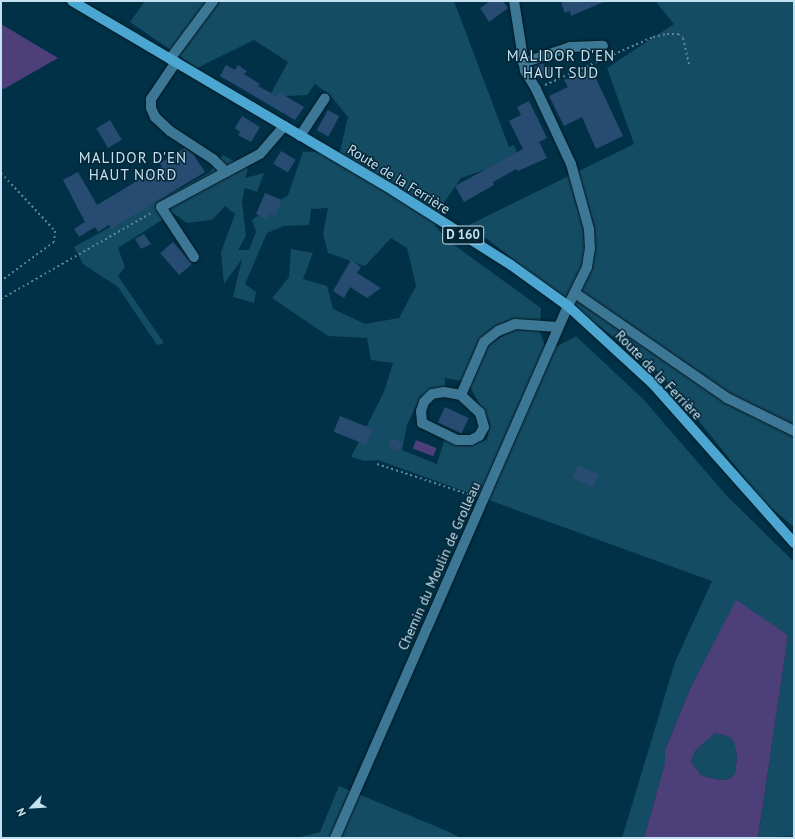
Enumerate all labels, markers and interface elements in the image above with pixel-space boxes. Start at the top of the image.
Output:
district label: MALIDOR D'EN HAUT SUD [507,46,615,81]
street label: Route de la Ferrière [345,141,453,217]
district label: MALIDOR D'EN HAUT NORD [79,148,187,183]
road number: D 160 [442,224,484,246]
street label: Route de la Ferrière [612,327,706,423]
street label: Chemin du Moulin de Grolleau [394,479,484,653]
north arrow [12,787,52,827]
text: N [13,806,29,818]

